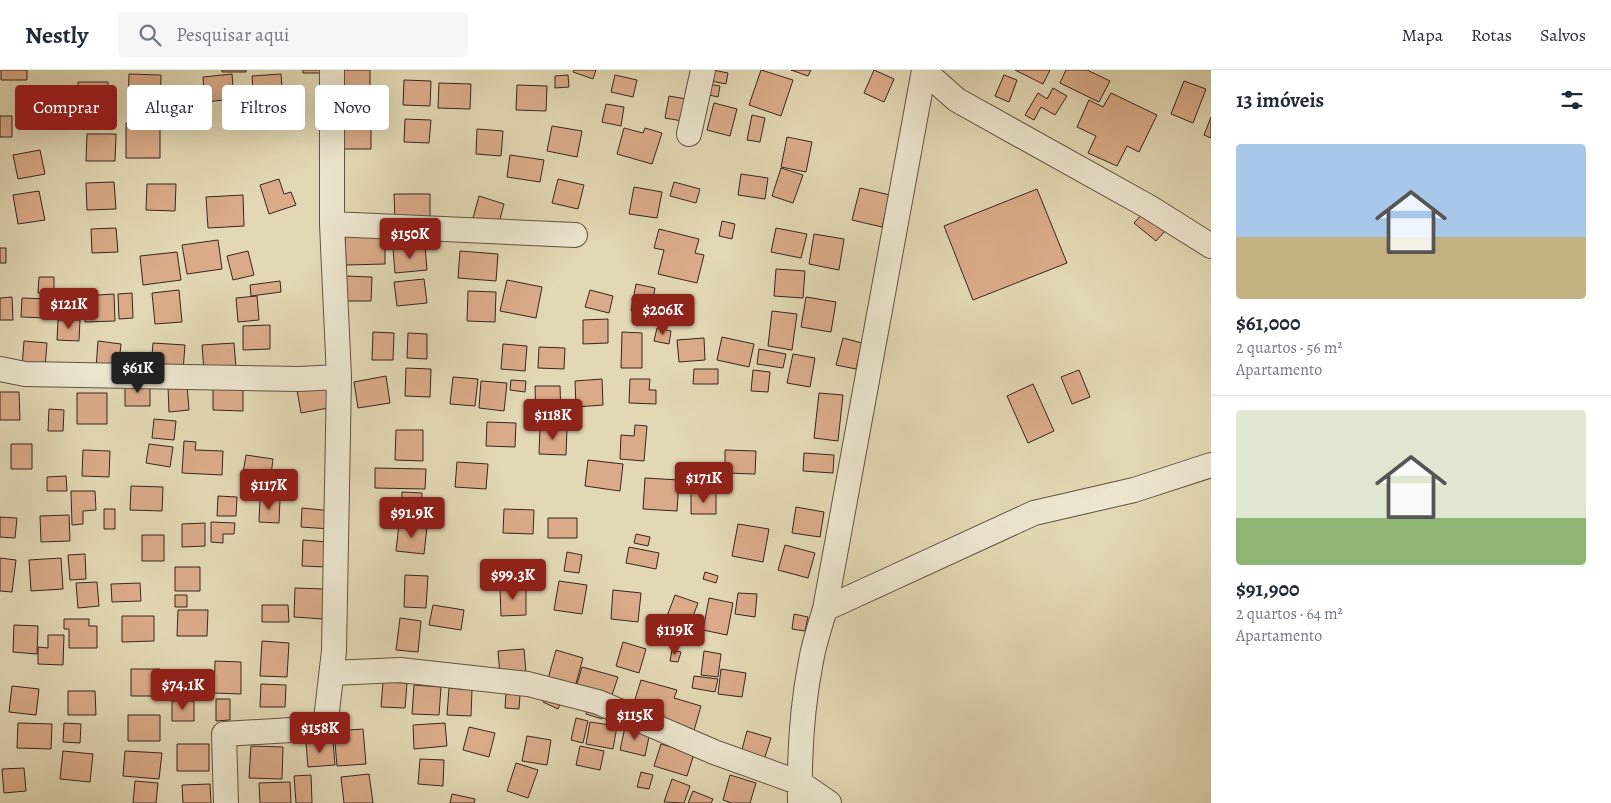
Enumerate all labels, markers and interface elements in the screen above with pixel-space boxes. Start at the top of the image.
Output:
search box [118,12,468,57]
text: Nestly [25,19,88,51]
icon: search [136,21,164,49]
text: Pesquisar aqui [176,22,289,48]
text: Mapa [1402,23,1443,47]
text: Rotas [1471,23,1512,47]
text: Salvos [1540,23,1586,47]
chip: Comprar [15,85,117,130]
chip: Alugar [127,85,212,130]
chip: Filtros [222,85,305,130]
chip: Novo [315,85,389,130]
text: 13 imóveis [1236,86,1324,114]
icon: filters [1558,86,1586,114]
icon: home [1366,177,1456,267]
pin: $150K [375,218,445,260]
text: $150K [391,223,429,245]
pin: $121K [34,288,104,330]
text: $121K [50,293,88,315]
pin: $206K [628,294,698,336]
text: $206K [642,299,684,321]
text: $61,000 [1236,309,1300,337]
text: 2 quartos · 56 m² [1236,337,1342,359]
pin: $61K [108,352,168,394]
text: $61K [122,357,154,379]
text: Apartamento [1236,359,1322,381]
pin: $118K [518,398,588,441]
text: $118K [534,404,572,426]
icon: home [1366,442,1456,532]
pin: $171K [669,462,739,504]
text: $171K [686,467,722,489]
pin: $117K [234,468,304,511]
text: $117K [251,474,287,496]
pin: $91.9K [371,496,453,539]
text: $91.9K [391,502,433,524]
pin: $99.3K [472,558,554,601]
text: $99.3K [491,564,535,586]
text: $91,900 [1236,575,1300,603]
text: 2 quartos · 64 m² [1236,603,1343,625]
pin: $119K [640,614,710,656]
text: $119K [657,619,693,641]
text: Apartamento [1236,625,1322,647]
pin: $74.1K [142,668,224,711]
text: $74.1K [162,674,204,696]
pin: $115K [600,698,670,741]
text: $115K [617,704,653,726]
pin: $158K [285,712,355,754]
text: $158K [301,717,339,739]

